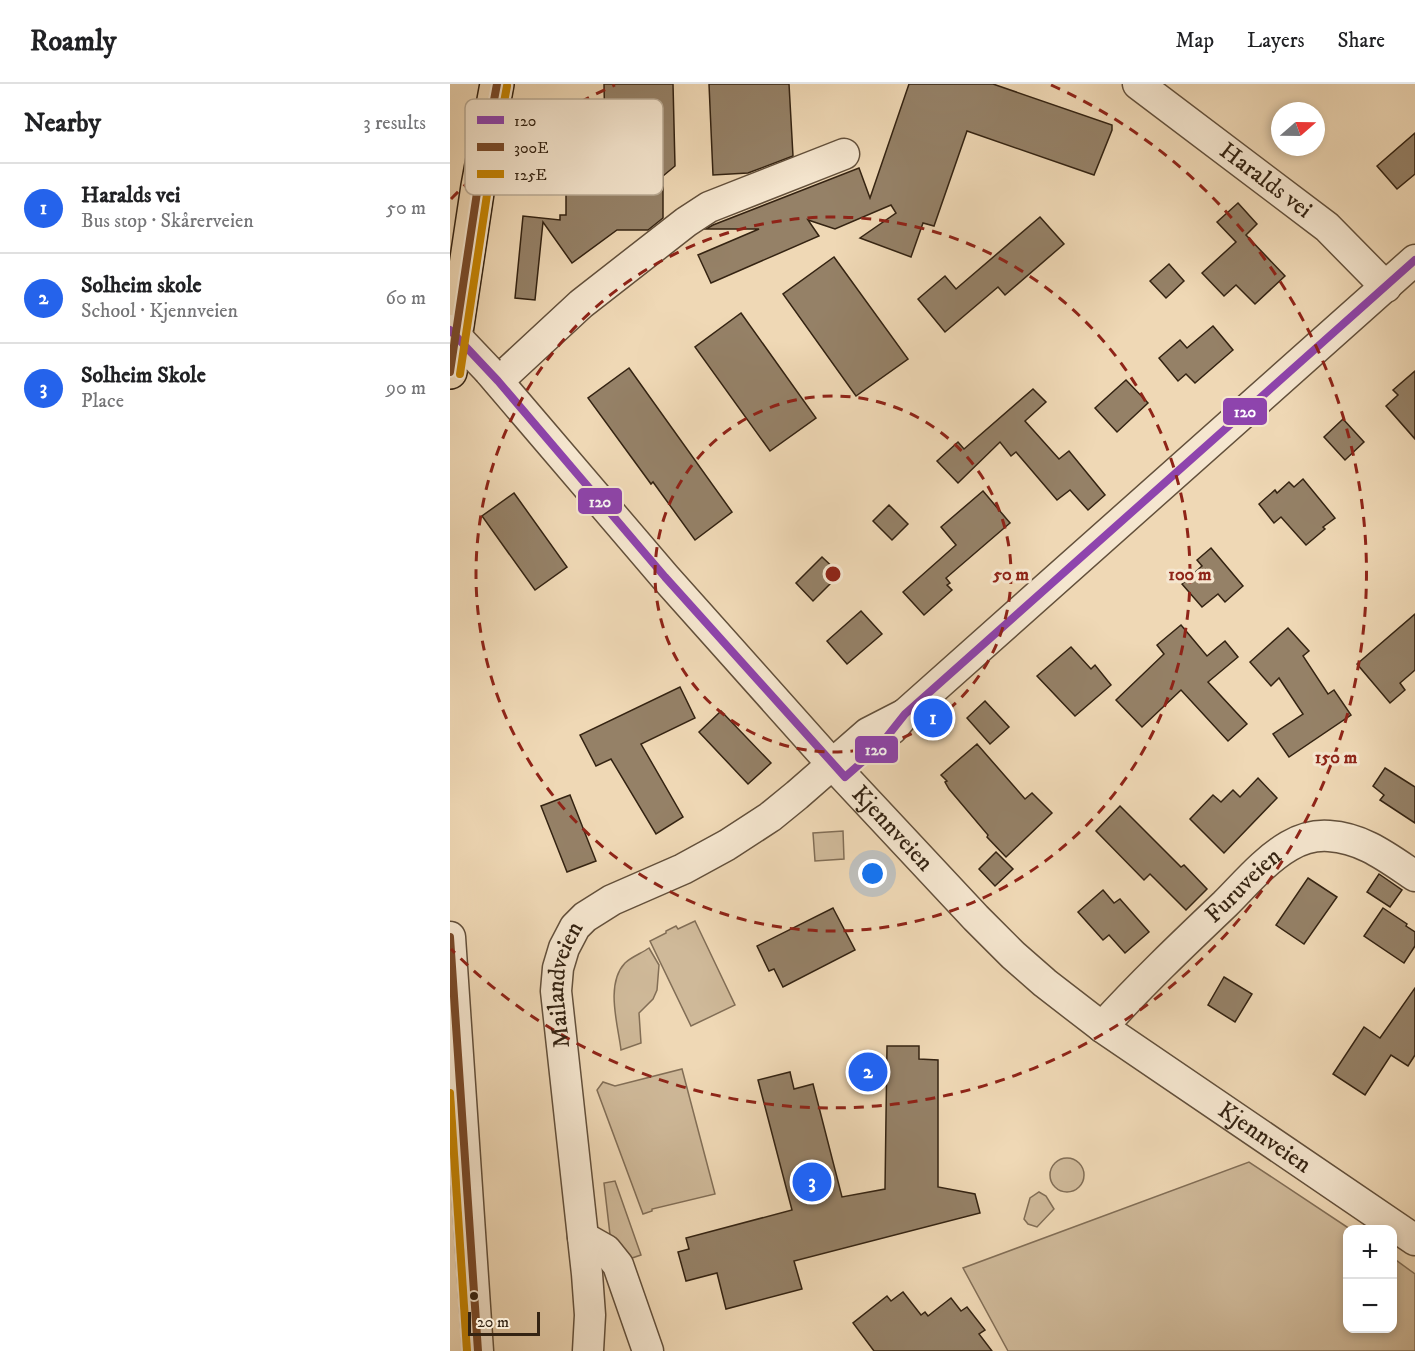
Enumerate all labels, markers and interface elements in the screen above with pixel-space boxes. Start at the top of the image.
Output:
text: Roamly [30,24,116,59]
text: Map [1175,28,1214,54]
text: Layers [1247,28,1305,54]
text: Share [1338,28,1385,54]
legend [465,99,663,195]
north arrow [1271,102,1325,156]
text: Nearby [24,107,101,140]
text: 3 results [363,111,426,136]
text: 120 [514,111,536,131]
street label: Haralds vei [1213,136,1318,225]
text: 300E [514,138,549,158]
text: 125E [514,165,547,185]
text: Haralds vei [81,182,180,209]
text: 1 [40,196,47,221]
text: 50 m [386,196,426,221]
text: Bus stop · Skårerveien [81,209,254,234]
text: Solheim skole [81,272,202,299]
text: 2 [39,286,48,311]
text: 60 m [386,286,426,311]
text: School · Kjennveien [81,299,238,324]
text: Solheim Skole [81,362,206,389]
text: 3 [40,376,47,401]
text: 90 m [386,376,426,401]
text: Place [81,389,124,414]
line badge: 120 [1222,397,1268,426]
text: 120 [1234,402,1257,422]
line badge: 120 [577,487,623,515]
text: 120 [589,492,612,512]
centre of rings [823,564,843,584]
text: 50 m [992,564,1029,586]
text: 100 m [1168,564,1212,586]
pin: 1 [914,696,952,740]
line badge: 120 [854,735,899,764]
text: 120 [865,740,888,760]
text: 150 m [1315,747,1358,769]
street label: Kjennveien [845,779,940,878]
street label: Furuveien [1199,841,1288,930]
your location [858,859,887,888]
street label: Mailandveien [541,916,590,1050]
pin: 2 [848,1050,888,1094]
street label: Kjennveien [1212,1095,1317,1180]
pin: 3 [792,1160,832,1204]
map controls [1343,1225,1397,1333]
button: + [1343,1225,1397,1279]
button: − [1343,1279,1397,1333]
unlabelled marker [468,1290,480,1302]
scale bar [468,1309,540,1336]
text: 20 m [477,1312,509,1332]

